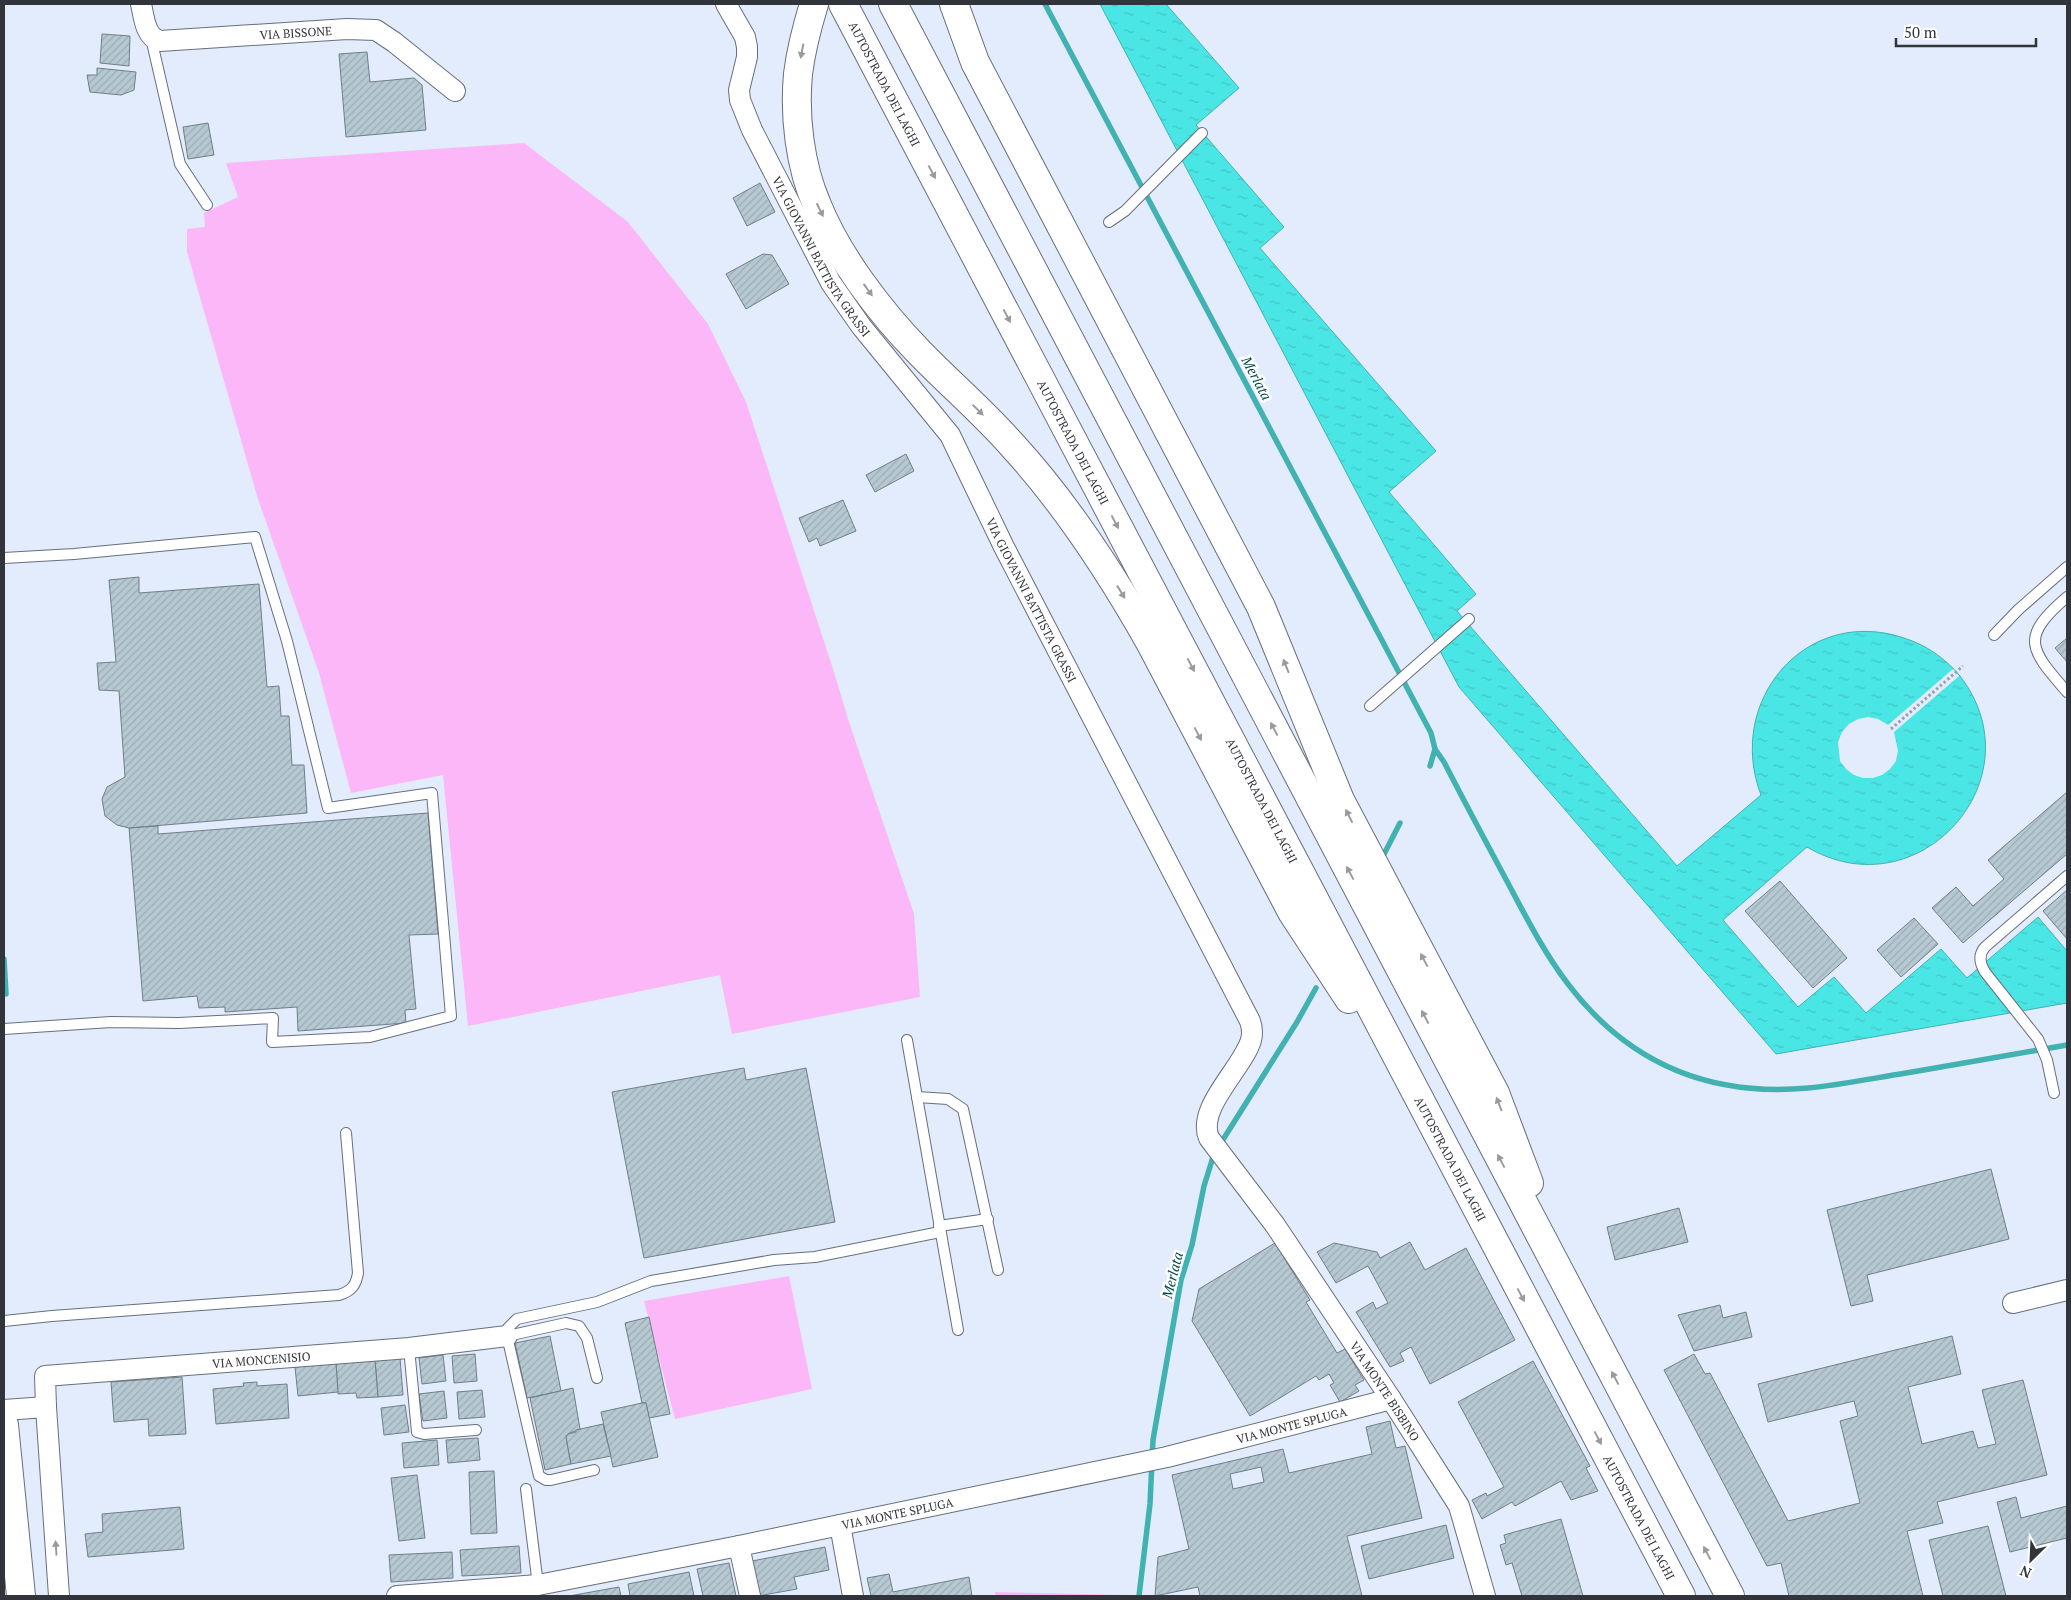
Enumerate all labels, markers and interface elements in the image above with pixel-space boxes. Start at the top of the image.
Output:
scale bar [1896,15,2036,47]
street label: AUTOSTRADA DEI LAGHI [846,19,924,149]
street label: VIA BISSONE [259,22,332,42]
text: 50 m [1904,22,1937,42]
one-way arrow [798,43,806,59]
one-way arrow [928,165,936,179]
street label: VIA GIOVANNI BATTISTA GRASSI [770,174,874,339]
one-way arrow [816,203,824,217]
one-way arrow [863,283,873,297]
one-way arrow [1003,308,1011,323]
water label: Merlata [1237,352,1276,403]
street label: AUTOSTRADA DEI LAGHI [1035,377,1113,507]
one-way arrow [971,403,983,415]
street label: VIA GIOVANNI BATTISTA GRASSI [983,515,1080,685]
one-way arrow [1111,515,1120,528]
one-way arrow [1116,585,1126,598]
one-way arrow [1187,658,1195,673]
one-way arrow [1282,658,1290,673]
one-way arrow [1270,722,1278,736]
one-way arrow [1194,728,1203,741]
street label: AUTOSTRADA DEI LAGHI [1223,735,1301,865]
one-way arrow [1345,809,1353,823]
one-way arrow [1346,865,1354,880]
one-way arrow [1420,953,1428,967]
one-way arrow [1421,1009,1429,1024]
street label: AUTOSTRADA DEI LAGHI [1412,1094,1490,1224]
one-way arrow [1495,1096,1503,1111]
one-way arrow [1497,1153,1505,1168]
water label: Merlata [1157,1250,1187,1301]
one-way arrow [1517,1288,1526,1301]
street label: VIA MONTE BISBINO [1347,1338,1423,1444]
street label: VIA MONCENISIO [212,1348,311,1371]
one-way arrow [1611,1371,1619,1386]
street label: VIA MONTE SPLUGA [1235,1403,1349,1446]
one-way arrow [1593,1431,1602,1445]
street label: AUTOSTRADA DEI LAGHI [1601,1452,1678,1582]
street label: VIA MONTE SPLUGA [840,1494,955,1532]
north arrow [2006,1535,2056,1585]
one-way arrow [51,1539,59,1555]
one-way arrow [1703,1546,1712,1560]
text: N [2016,1561,2034,1583]

